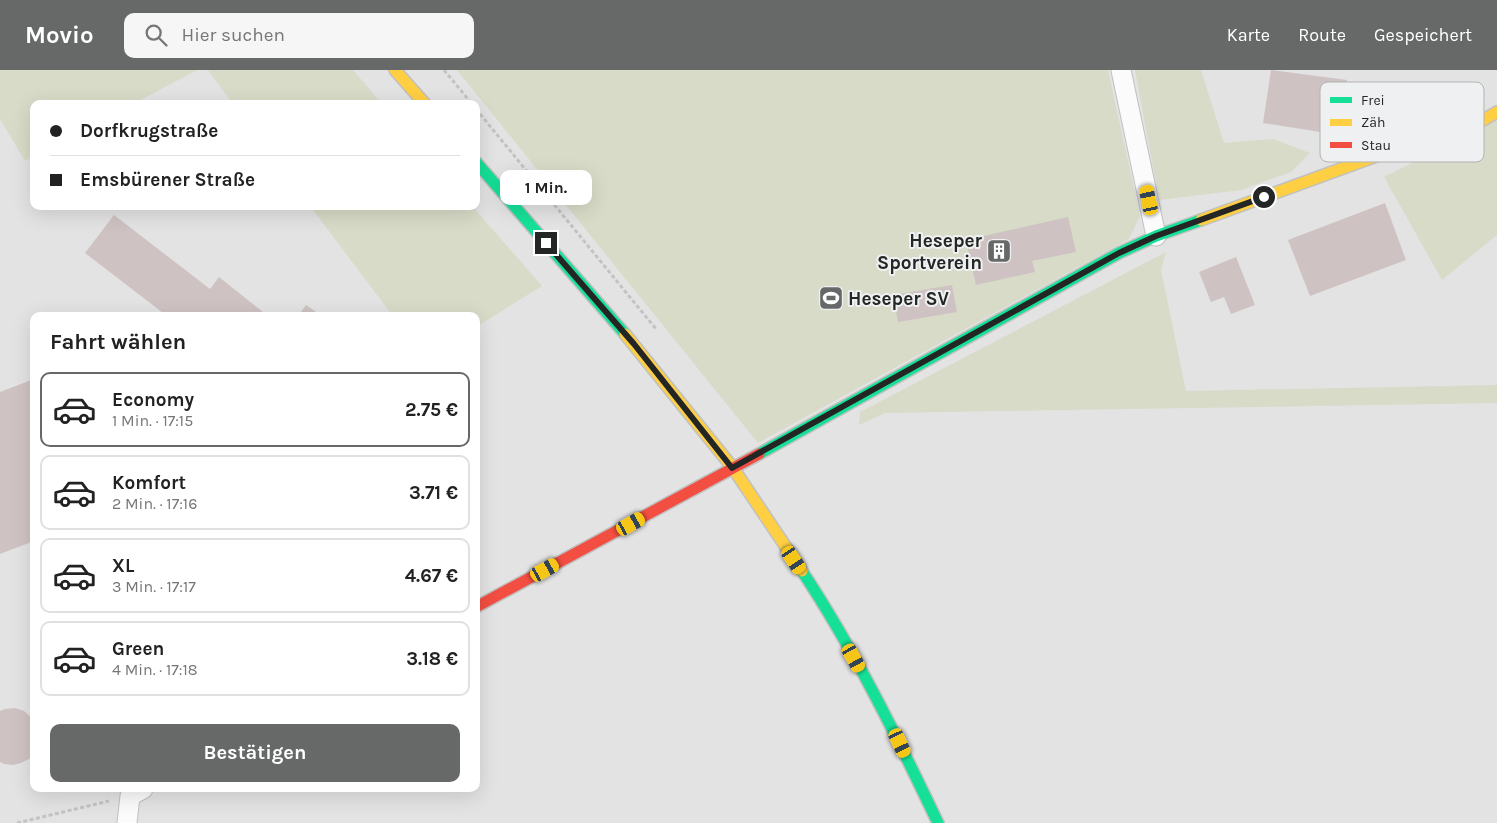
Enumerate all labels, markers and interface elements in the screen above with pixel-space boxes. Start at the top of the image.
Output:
search box [124,13,474,58]
text: Movio [25,21,94,49]
icon: search [142,21,170,49]
text: Hier suchen [182,24,285,46]
text: Karte [1227,24,1270,46]
text: Route [1298,24,1346,46]
text: Gespeichert [1374,24,1472,46]
legend [1320,82,1484,162]
text: Frei [1361,92,1385,109]
text: Zäh [1361,114,1385,131]
text: Dorfkrugstraße [80,120,218,142]
text: Stau [1361,137,1391,154]
text: Emsbürener Straße [80,169,255,191]
callout: 1 Min. [500,170,592,206]
text: 1 Min. [525,178,567,197]
car [1138,184,1159,216]
route start [1253,186,1275,208]
place label: Heseper Sportverein [877,230,983,274]
route end [535,232,557,254]
building icon: Heseper Sportverein [986,238,1012,264]
sports icon: Heseper SV [818,285,844,311]
place label: Heseper SV [848,288,950,310]
text: Fahrt wählen [50,329,186,355]
icon: car [52,387,97,432]
text: Economy [112,389,194,411]
text: 2.75 € [405,399,458,421]
text: 1 Min. · 17:15 [112,411,193,430]
icon: car [52,470,97,515]
text: Komfort [112,472,186,494]
text: 3.71 € [409,482,458,504]
text: 2 Min. · 17:16 [112,494,197,513]
car [614,510,647,538]
car [779,543,808,577]
icon: car [52,553,97,598]
text: XL [112,555,134,577]
car [528,556,561,584]
text: 4.67 € [405,565,458,587]
text: 3 Min. · 17:17 [112,577,196,596]
icon: car [52,636,97,681]
text: Green [112,638,164,660]
car [840,641,867,675]
text: 3.18 € [406,648,458,670]
text: 4 Min. · 17:18 [112,660,198,679]
button: Bestätigen [50,724,460,782]
car [886,726,913,760]

